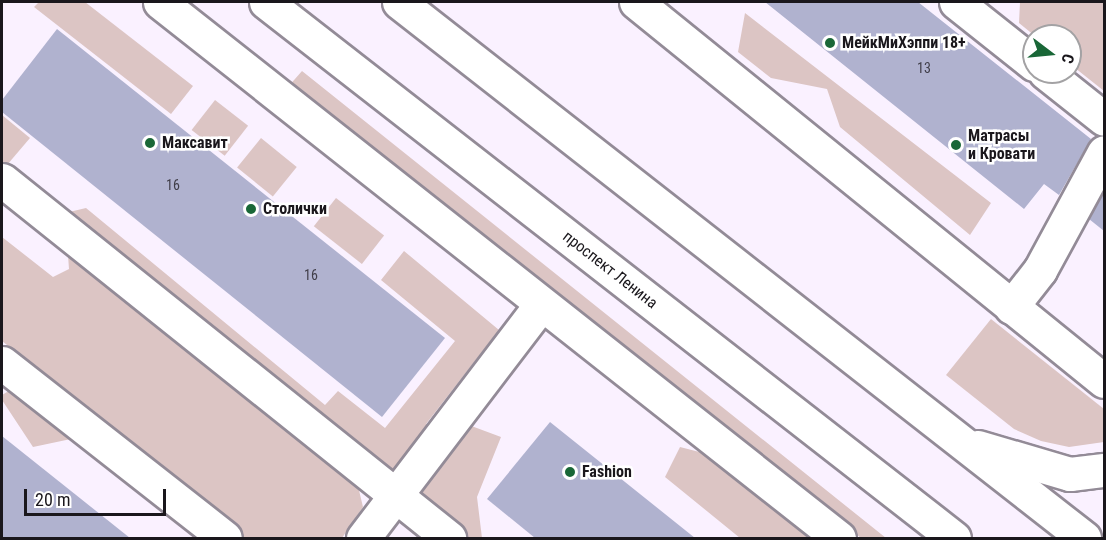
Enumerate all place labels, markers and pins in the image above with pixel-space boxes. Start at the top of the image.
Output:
place label: МейкМиХэппи 18+ [842,33,966,53]
marker: МейкМиХэппи 18+ [823,36,837,50]
place label: Матрасы и Кровати [968,126,1035,164]
place label: Максавит [162,133,228,153]
marker: Максавит [143,136,157,150]
marker: Матрасы и Кровати [949,138,963,152]
place label: Столички [263,199,327,219]
marker: Столички [244,202,258,216]
place label: Fashion [582,462,632,482]
marker: Fashion [563,465,577,479]

